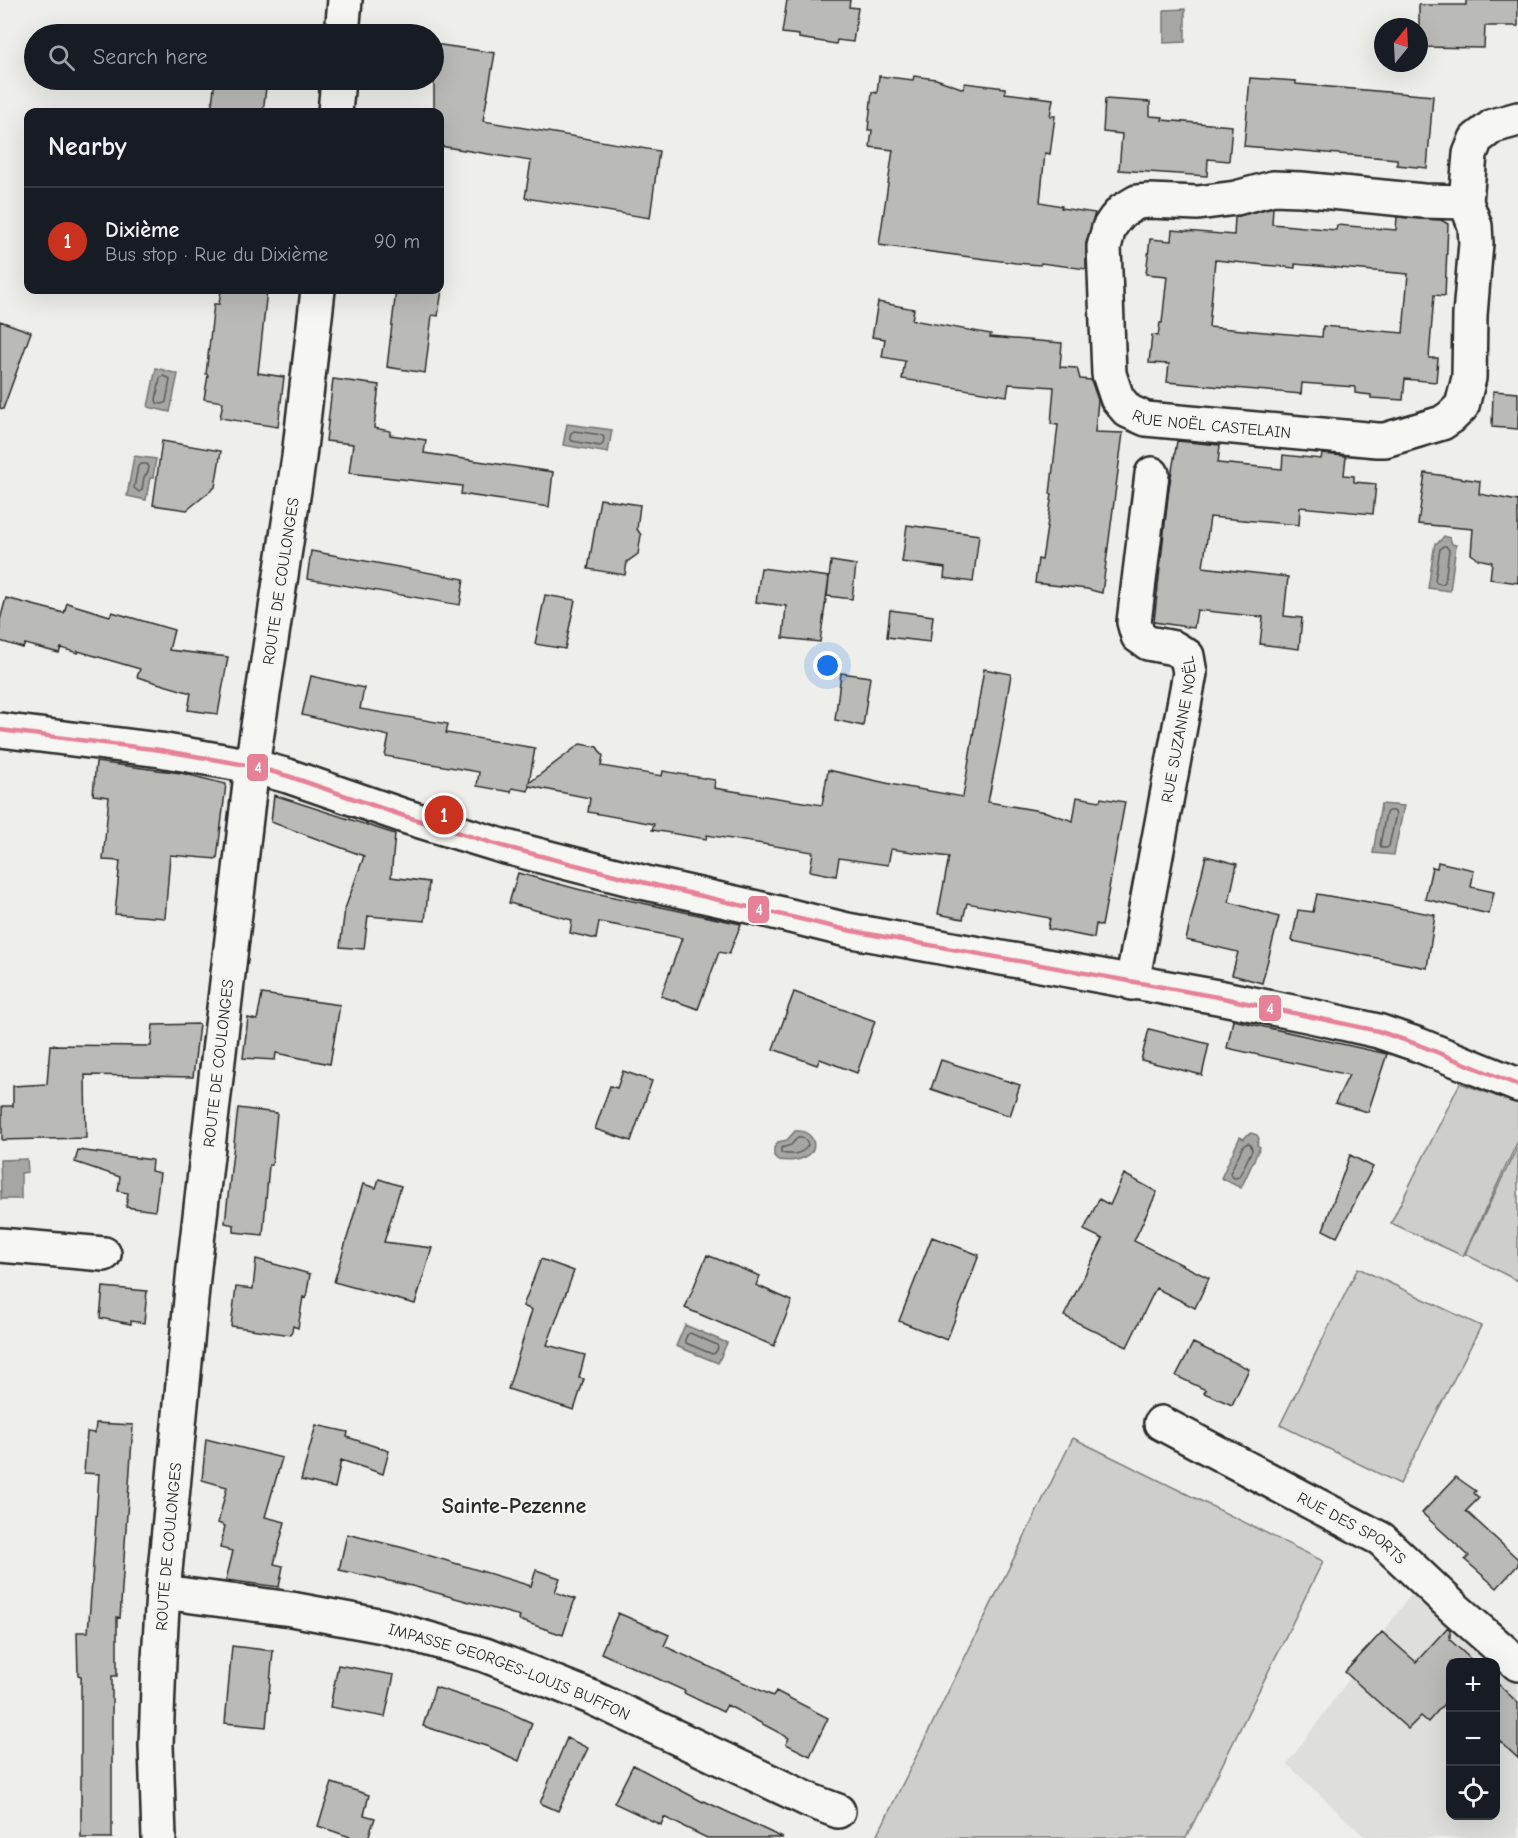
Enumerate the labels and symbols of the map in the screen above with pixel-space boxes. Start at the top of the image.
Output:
north arrow [1374,18,1428,72]
street label: RUE NOËL CASTELAIN [1129,406,1292,442]
street label: ROUTE DE COULONGES [260,496,303,666]
your location [813,651,842,680]
street label: RUE SUZANNE NOËL [1158,655,1200,804]
line badge: 4 [246,753,269,782]
text: 4 [254,759,262,777]
pin: 1 [424,792,464,838]
line badge: 4 [747,895,770,924]
text: 4 [755,901,763,919]
street label: ROUTE DE COULONGES [200,978,237,1148]
line badge: 4 [1258,994,1282,1022]
text: 4 [1266,1000,1274,1018]
street label: ROUTE DE COULONGES [153,1461,185,1631]
street label: RUE DES SPORTS [1294,1489,1410,1568]
district label: Sainte-Pezenne [442,1493,586,1519]
street label: IMPASSE GEORGES-LOUIS BUFFON [386,1620,633,1724]

